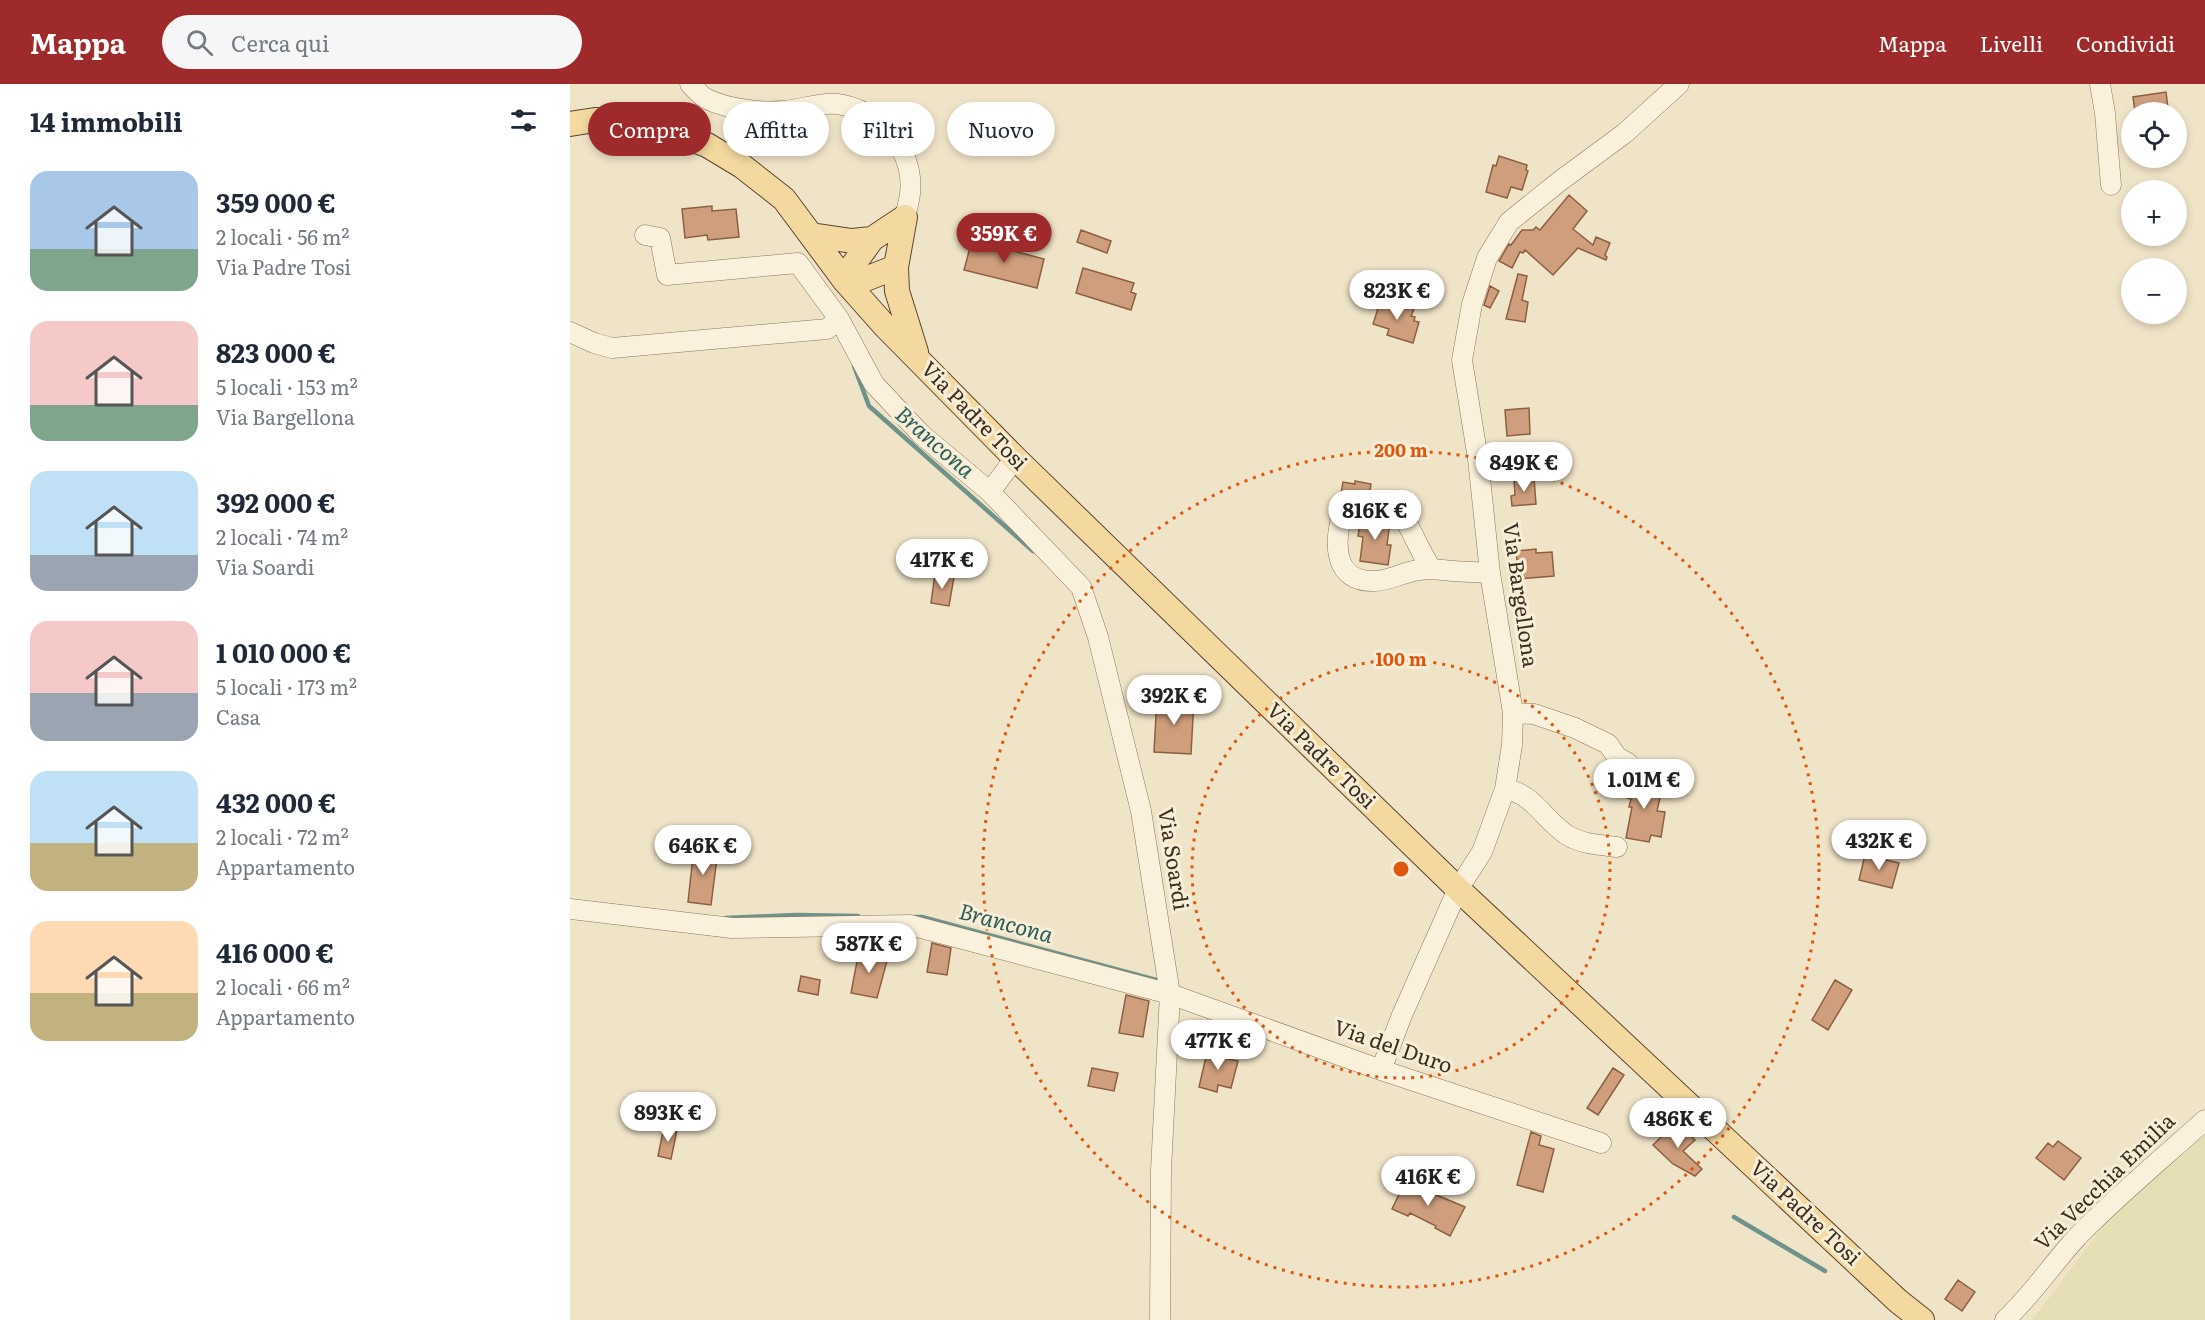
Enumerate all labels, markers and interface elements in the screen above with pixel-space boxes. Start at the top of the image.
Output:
search box [162,15,582,69]
text: Mappa [30,21,126,63]
icon: search [183,26,216,59]
text: Cerca qui [231,26,329,59]
text: Mappa [1878,27,1947,58]
text: Livelli [1980,27,2043,58]
text: Condividi [2076,27,2175,58]
text: 14 immobili [30,101,183,140]
chip: Compra [588,102,711,156]
chip: Affitta [723,102,829,156]
chip: Filtri [841,102,935,156]
chip: Nuovo [947,102,1055,156]
map controls [2121,102,2187,324]
button: locate [2121,102,2187,168]
icon: filters [507,104,540,137]
button: + [2121,180,2187,246]
text: 359 000 € [216,182,336,221]
icon: home [78,195,150,267]
pin: 359K € [955,213,1053,264]
text: 359K € [971,217,1037,247]
text: 2 locali · 56 m² [216,221,349,251]
text: Via Padre Tosi [216,251,351,281]
button: − [2121,258,2187,324]
pin: 823K € [1348,270,1446,321]
text: 823K € [1363,274,1431,304]
text: 823 000 € [216,332,336,371]
icon: home [78,345,150,417]
street label: Via Padre Tosi [915,353,1036,476]
text: 5 locali · 153 m² [216,371,358,401]
water label: Brancona [889,397,983,485]
text: Via Bargellona [216,401,355,431]
text: 200 m [1374,436,1428,463]
pin: 849K € [1475,442,1573,493]
text: 849K € [1490,446,1558,476]
text: 392 000 € [216,482,336,521]
pin: 816K € [1326,490,1424,541]
text: 816K € [1342,494,1408,524]
icon: home [78,495,150,567]
street label: Via Bargellona [1497,520,1548,670]
text: 2 locali · 74 m² [216,521,348,551]
pin: 417K € [893,539,991,590]
text: 417K € [910,543,974,573]
text: Via Soardi [216,551,314,581]
text: 1 010 000 € [216,632,351,671]
icon: home [78,645,150,717]
text: 100 m [1375,645,1427,672]
text: 5 locali · 173 m² [216,671,357,701]
pin: 392K € [1125,675,1223,726]
text: 392K € [1141,679,1207,709]
street label: Via Padre Tosi [1261,694,1384,815]
text: Casa [216,701,260,731]
pin: 1.01M € [1589,759,1699,810]
text: 1.01M € [1607,763,1681,793]
text: 432 000 € [216,782,336,821]
icon: home [78,795,150,867]
street label: Via Soardi [1152,805,1199,912]
pin: 432K € [1830,820,1928,871]
text: 2 locali · 72 m² [216,821,349,851]
text: 432K € [1845,824,1913,854]
pin: 646K € [654,825,752,876]
text: 646K € [668,829,738,859]
text: Appartamento [216,851,355,881]
centre of rings [1391,859,1411,879]
water label: Brancona [956,893,1057,950]
pin: 587K € [820,923,918,974]
text: 587K € [836,927,902,957]
text: 416 000 € [216,932,334,971]
icon: home [78,945,150,1017]
text: 2 locali · 66 m² [216,971,350,1001]
text: Appartamento [216,1001,355,1031]
street label: Via del Duro [1330,1010,1457,1079]
pin: 477K € [1169,1020,1267,1071]
text: 477K € [1185,1024,1251,1054]
pin: 893K € [619,1092,717,1143]
text: 893K € [634,1096,702,1126]
pin: 486K € [1629,1098,1727,1149]
text: 486K € [1643,1102,1713,1132]
street label: Via Vecchia Emilia [2026,1104,2181,1256]
street label: Via Padre Tosi [1744,1152,1869,1271]
pin: 416K € [1379,1156,1477,1207]
text: 416K € [1395,1160,1461,1190]

